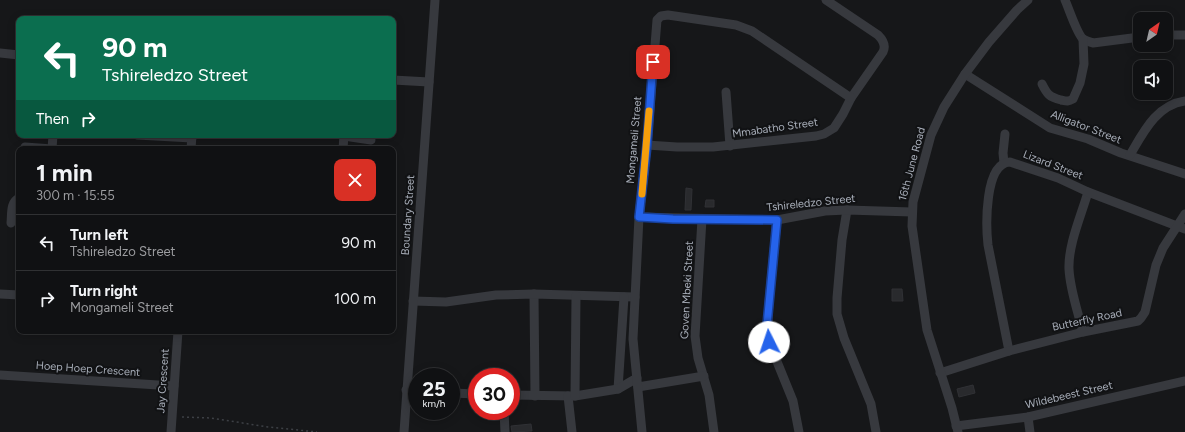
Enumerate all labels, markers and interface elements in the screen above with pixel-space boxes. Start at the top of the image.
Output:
north arrow [1133,12,1173,52]
map controls [1133,12,1173,100]
text: 90 m [102,30,167,64]
icon: left [36,32,88,84]
pin [636,45,670,79]
icon: arrive [642,51,664,73]
button: sound [1133,60,1173,100]
text: Tshireledzo Street [102,64,248,86]
street label: Mongameli Street [624,96,644,184]
icon: right [77,108,99,130]
street label: Alligator Street [1049,108,1123,146]
text: Then [36,110,69,128]
street label: Mmabatho Street [731,116,819,140]
street label: 16th June Road [896,126,928,202]
street label: Lizard Street [1021,148,1085,182]
text: 1 min [36,158,93,187]
button: close [334,159,376,201]
street label: Boundary Street [399,174,417,256]
text: 300 m · 15:55 [36,188,115,203]
street label: Tshireledzo Street [766,192,856,214]
text: Turn left [70,226,128,244]
icon: left [36,232,58,254]
text: 90 m [341,234,376,252]
street label: Goven Mbeki Street [678,241,696,339]
text: Tshireledzo Street [70,244,176,259]
text: Turn right [70,282,138,300]
icon: right [36,288,58,310]
text: 100 m [334,290,376,308]
text: Mongameli Street [70,300,174,315]
street label: Butterfly Road [1051,306,1123,334]
position arrow [748,321,790,363]
street label: Jay Crescent [154,348,172,414]
street label: Hoep Hoep Crescent [35,359,141,379]
speed limit sign: 30 [468,368,520,420]
text: 25 [422,377,446,401]
street label: Wildebeest Street [1024,379,1114,411]
text: km/h [423,397,445,410]

